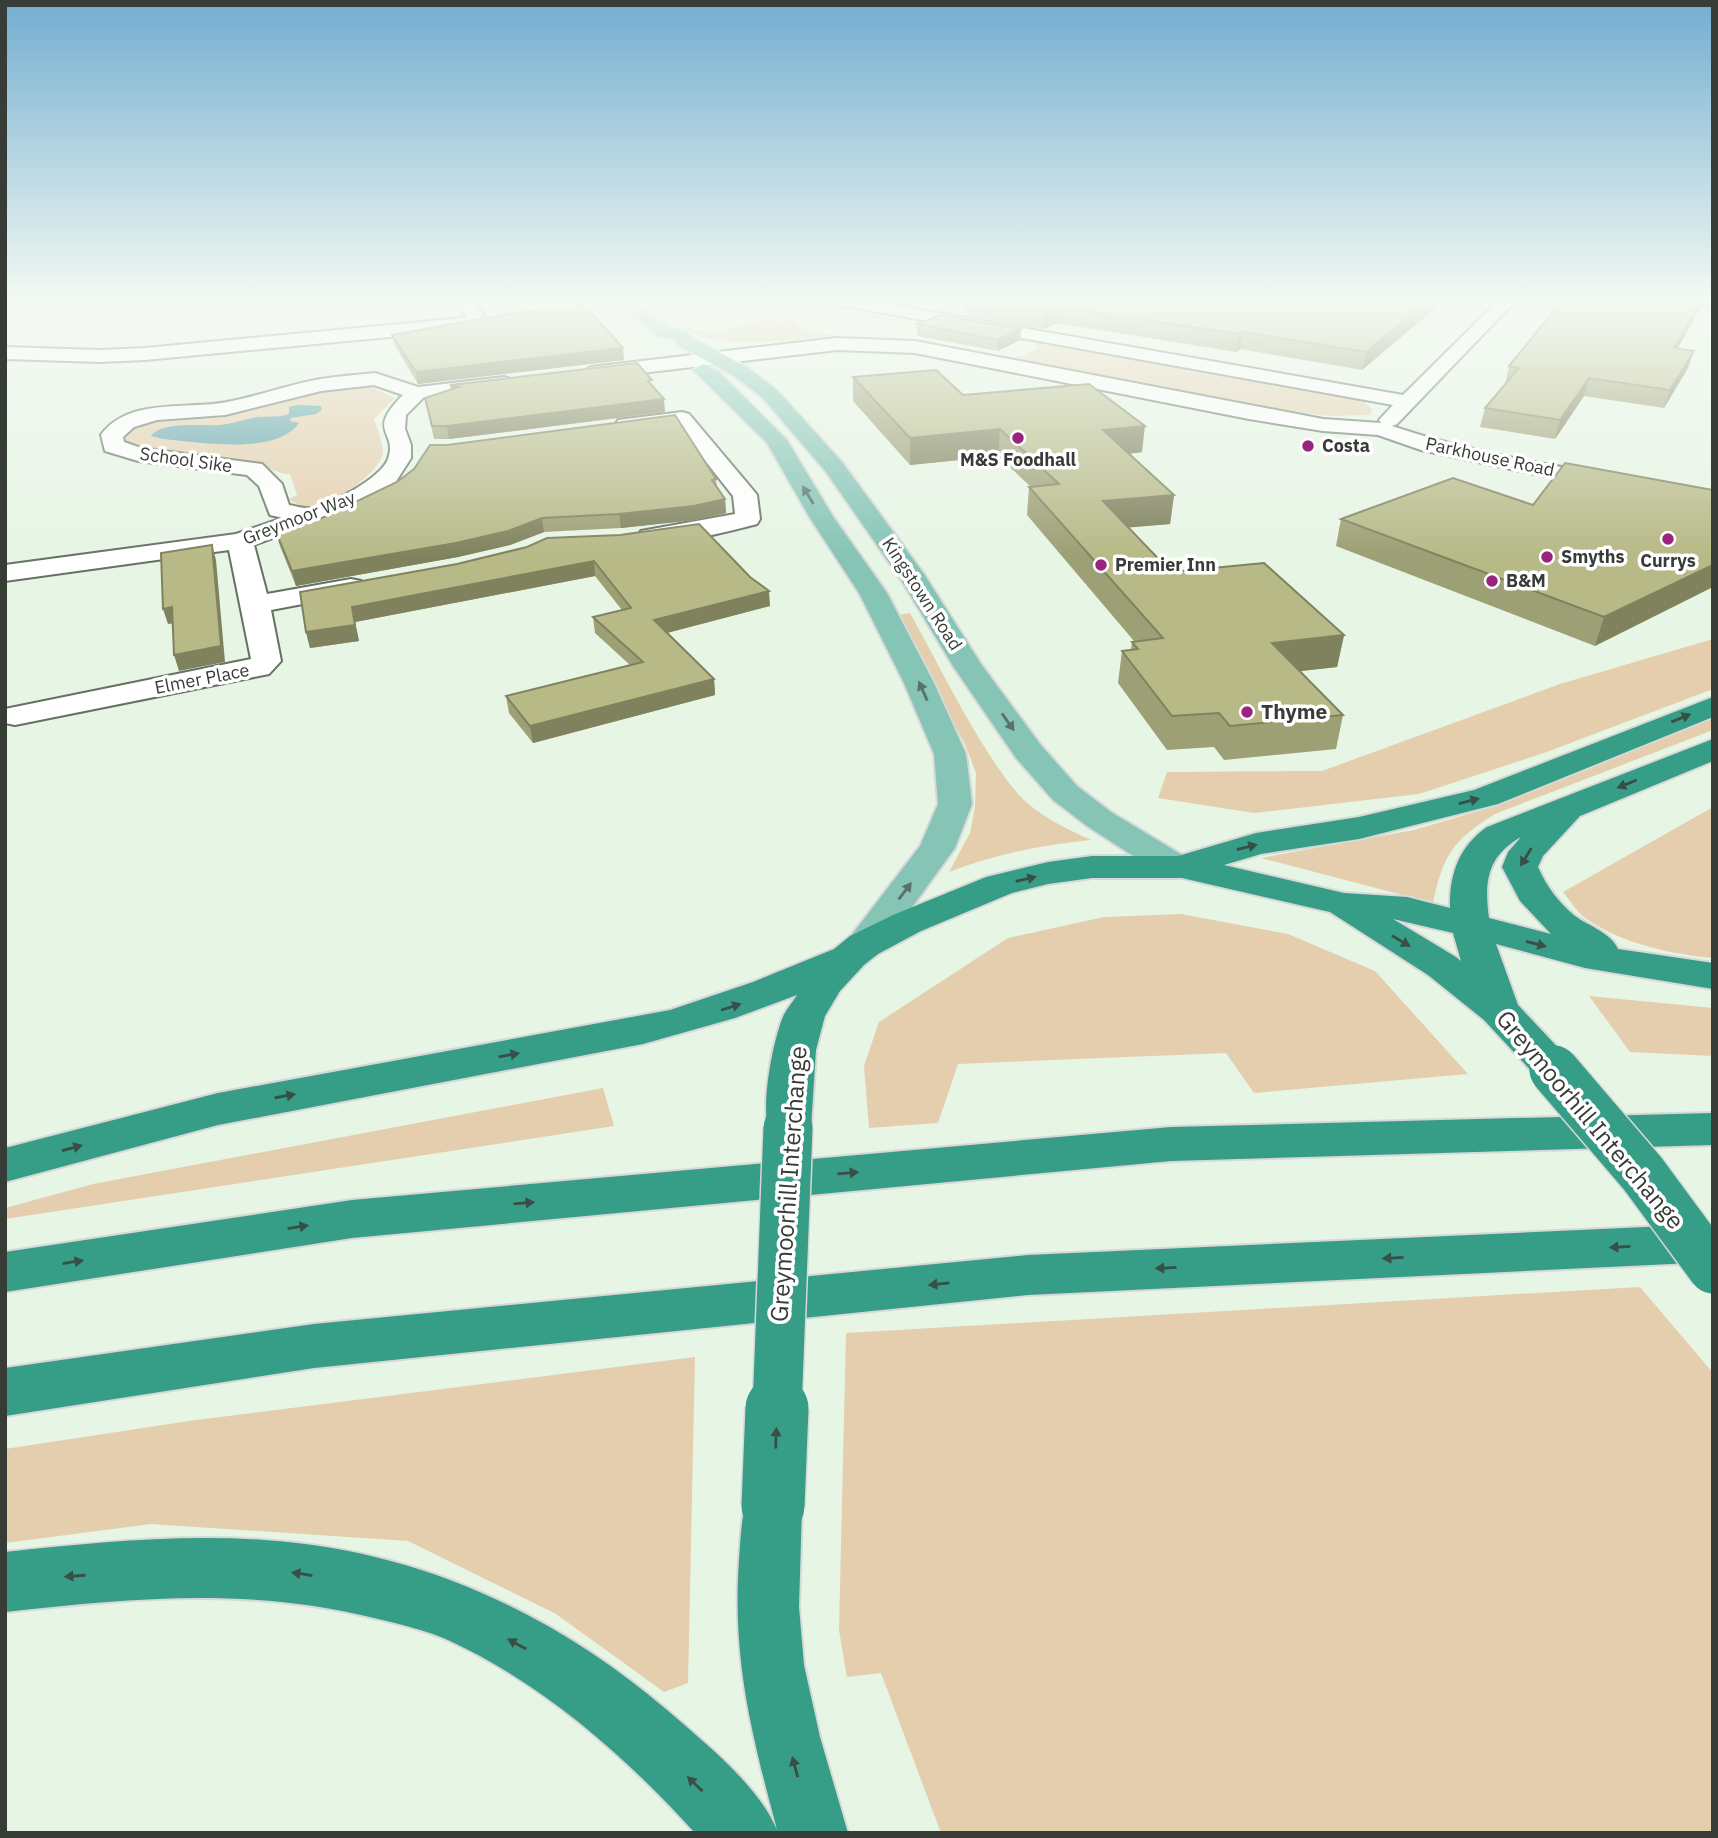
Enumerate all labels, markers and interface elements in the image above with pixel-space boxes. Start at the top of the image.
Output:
marker: M&S Foodhall [1010,430,1026,446]
street label: Parkhouse Road [1424,432,1557,481]
place label: Costa [1322,434,1370,457]
marker: Costa [1300,438,1316,454]
street label: School Sike [138,442,234,477]
place label: M&S Foodhall [960,448,1077,471]
street label: Greymoor Way [239,485,358,550]
one-way arrow [802,485,815,504]
marker: Currys [1660,531,1676,547]
street label: Kingstown Road [877,533,968,655]
place label: Smyths [1561,545,1625,568]
marker: Smyths [1539,549,1555,565]
place label: Currys [1640,549,1696,572]
place label: Premier Inn [1115,553,1216,576]
marker: Premier Inn [1093,557,1109,573]
place label: B&M [1506,569,1546,592]
marker: B&M [1484,573,1500,589]
street label: Elmer Place [153,658,251,699]
one-way arrow [917,681,929,701]
place label: Thyme [1261,697,1328,725]
marker: Thyme [1239,704,1255,720]
one-way arrow [1001,713,1015,731]
one-way arrow [1671,713,1692,724]
one-way arrow [1616,779,1637,790]
one-way arrow [1458,795,1480,806]
one-way arrow [1237,841,1258,851]
one-way arrow [1520,847,1532,866]
one-way arrow [1015,873,1037,884]
one-way arrow [898,882,912,900]
one-way arrow [1391,935,1410,948]
one-way arrow [1525,939,1547,950]
one-way arrow [721,1001,742,1012]
street label: Greymoorhill Interchange [1490,1003,1692,1236]
street label: Greymoorhill Interchange [762,1045,814,1323]
one-way arrow [498,1049,520,1060]
one-way arrow [274,1091,296,1102]
one-way arrow [61,1143,82,1153]
one-way arrow [837,1168,859,1179]
one-way arrow [513,1197,535,1208]
one-way arrow [287,1222,309,1233]
one-way arrow [1609,1242,1631,1253]
one-way arrow [1382,1252,1404,1263]
one-way arrow [62,1256,84,1267]
one-way arrow [1154,1263,1176,1274]
one-way arrow [928,1279,950,1290]
one-way arrow [770,1427,782,1449]
one-way arrow [291,1568,313,1579]
one-way arrow [64,1571,86,1582]
one-way arrow [507,1638,527,1649]
one-way arrow [789,1756,799,1777]
one-way arrow [687,1776,704,1792]

